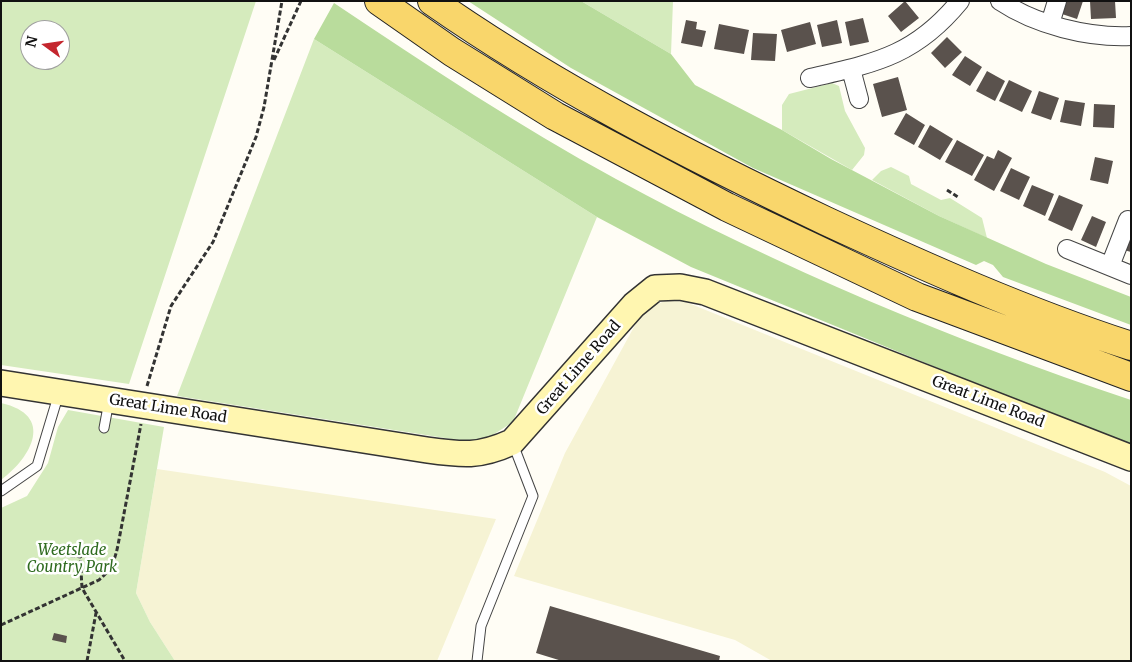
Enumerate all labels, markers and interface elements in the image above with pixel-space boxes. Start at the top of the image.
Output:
north arrow [20,20,70,70]
text: N [21,34,41,49]
street label: Great Lime Road [533,317,625,419]
street label: Great Lime Road [929,372,1047,432]
street label: Great Lime Road [108,391,228,427]
park label: Weetslade Country Park [27,542,117,577]

